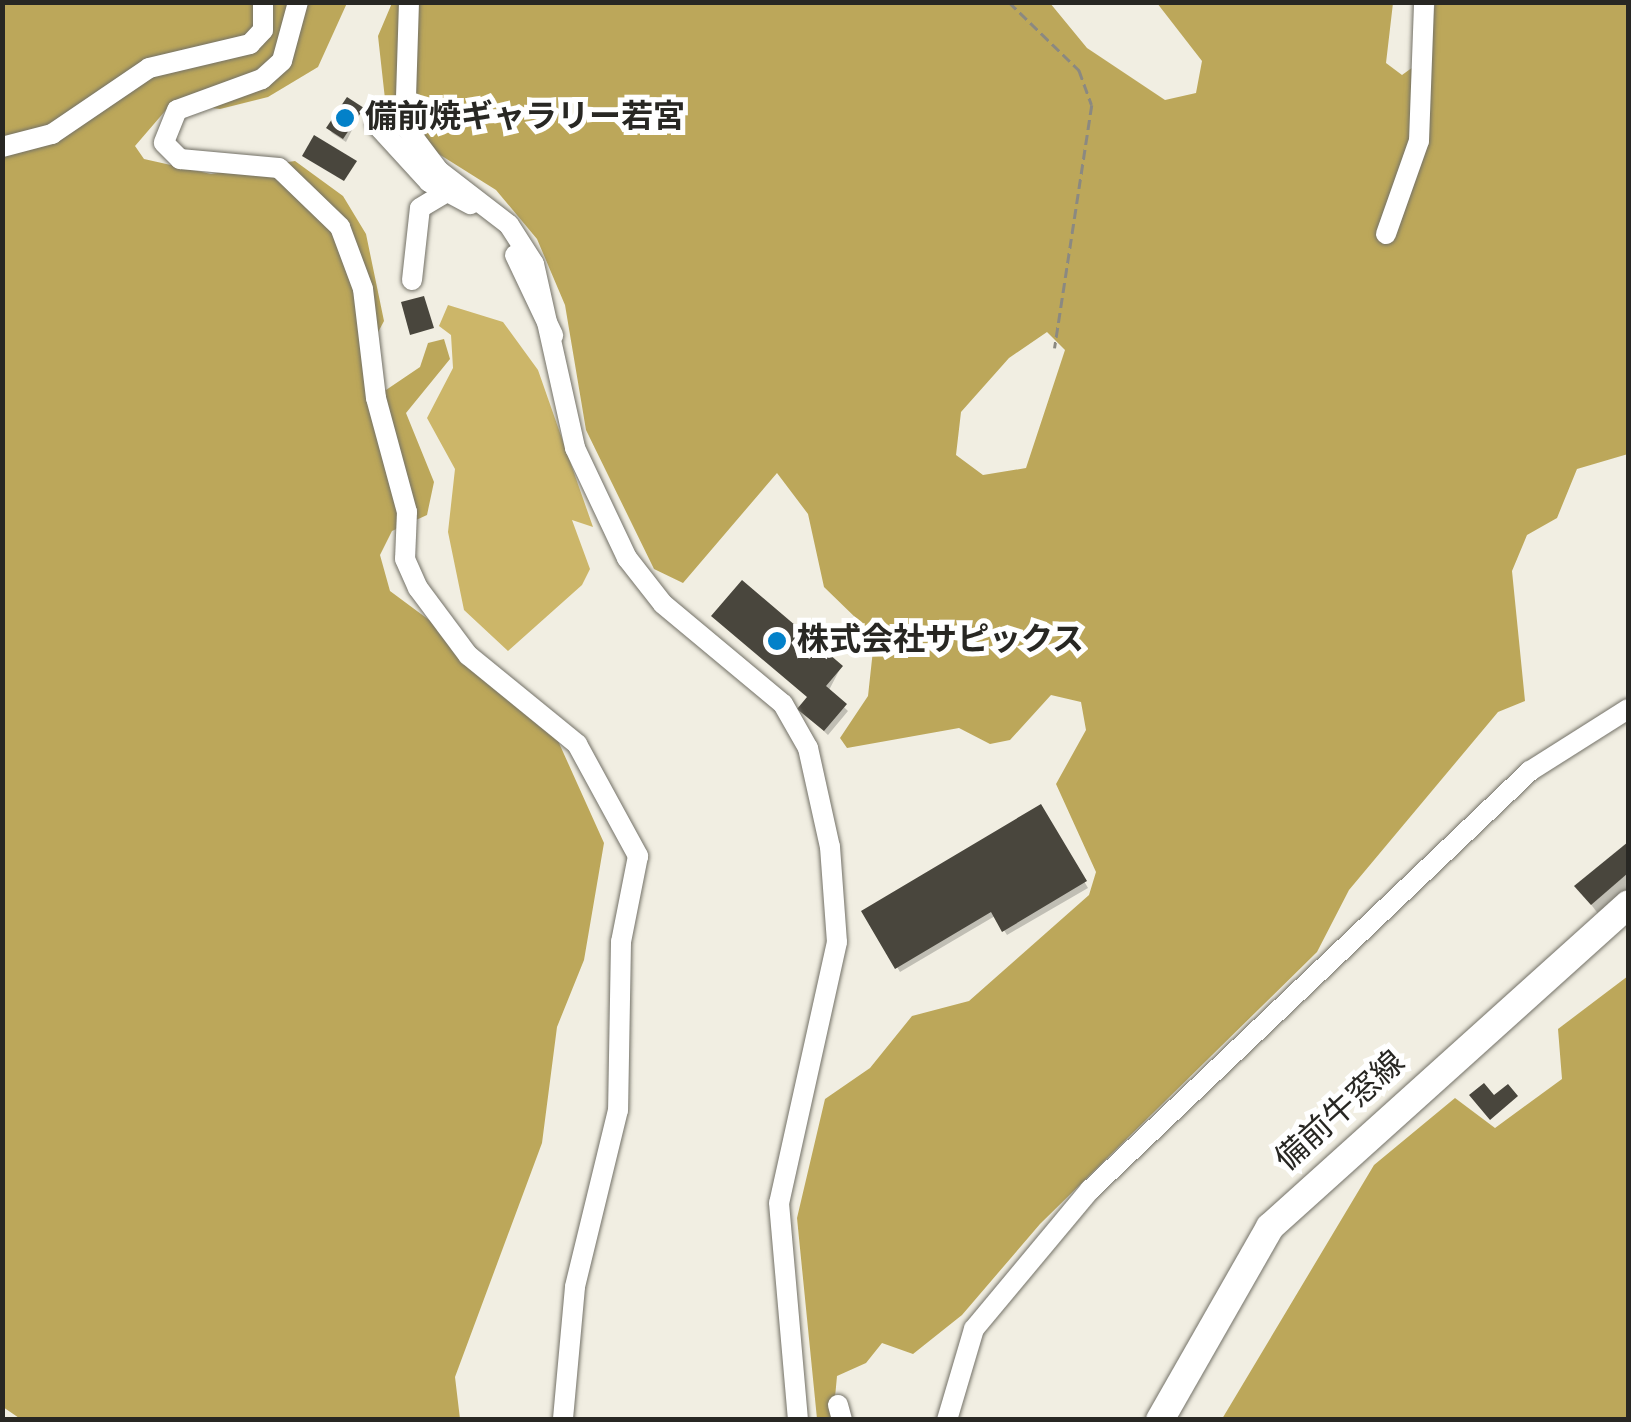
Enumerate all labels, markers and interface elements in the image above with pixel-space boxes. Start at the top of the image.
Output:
place label: 備前焼ギャラリー若宮 [365,99,685,137]
marker: 備前焼ギャラリー若宮 [334,107,356,129]
place label: 株式会社サピックス [797,622,1085,660]
marker: 株式会社サピックス [766,630,788,652]
street label: 備前牛窓線 [1269,1044,1413,1180]

